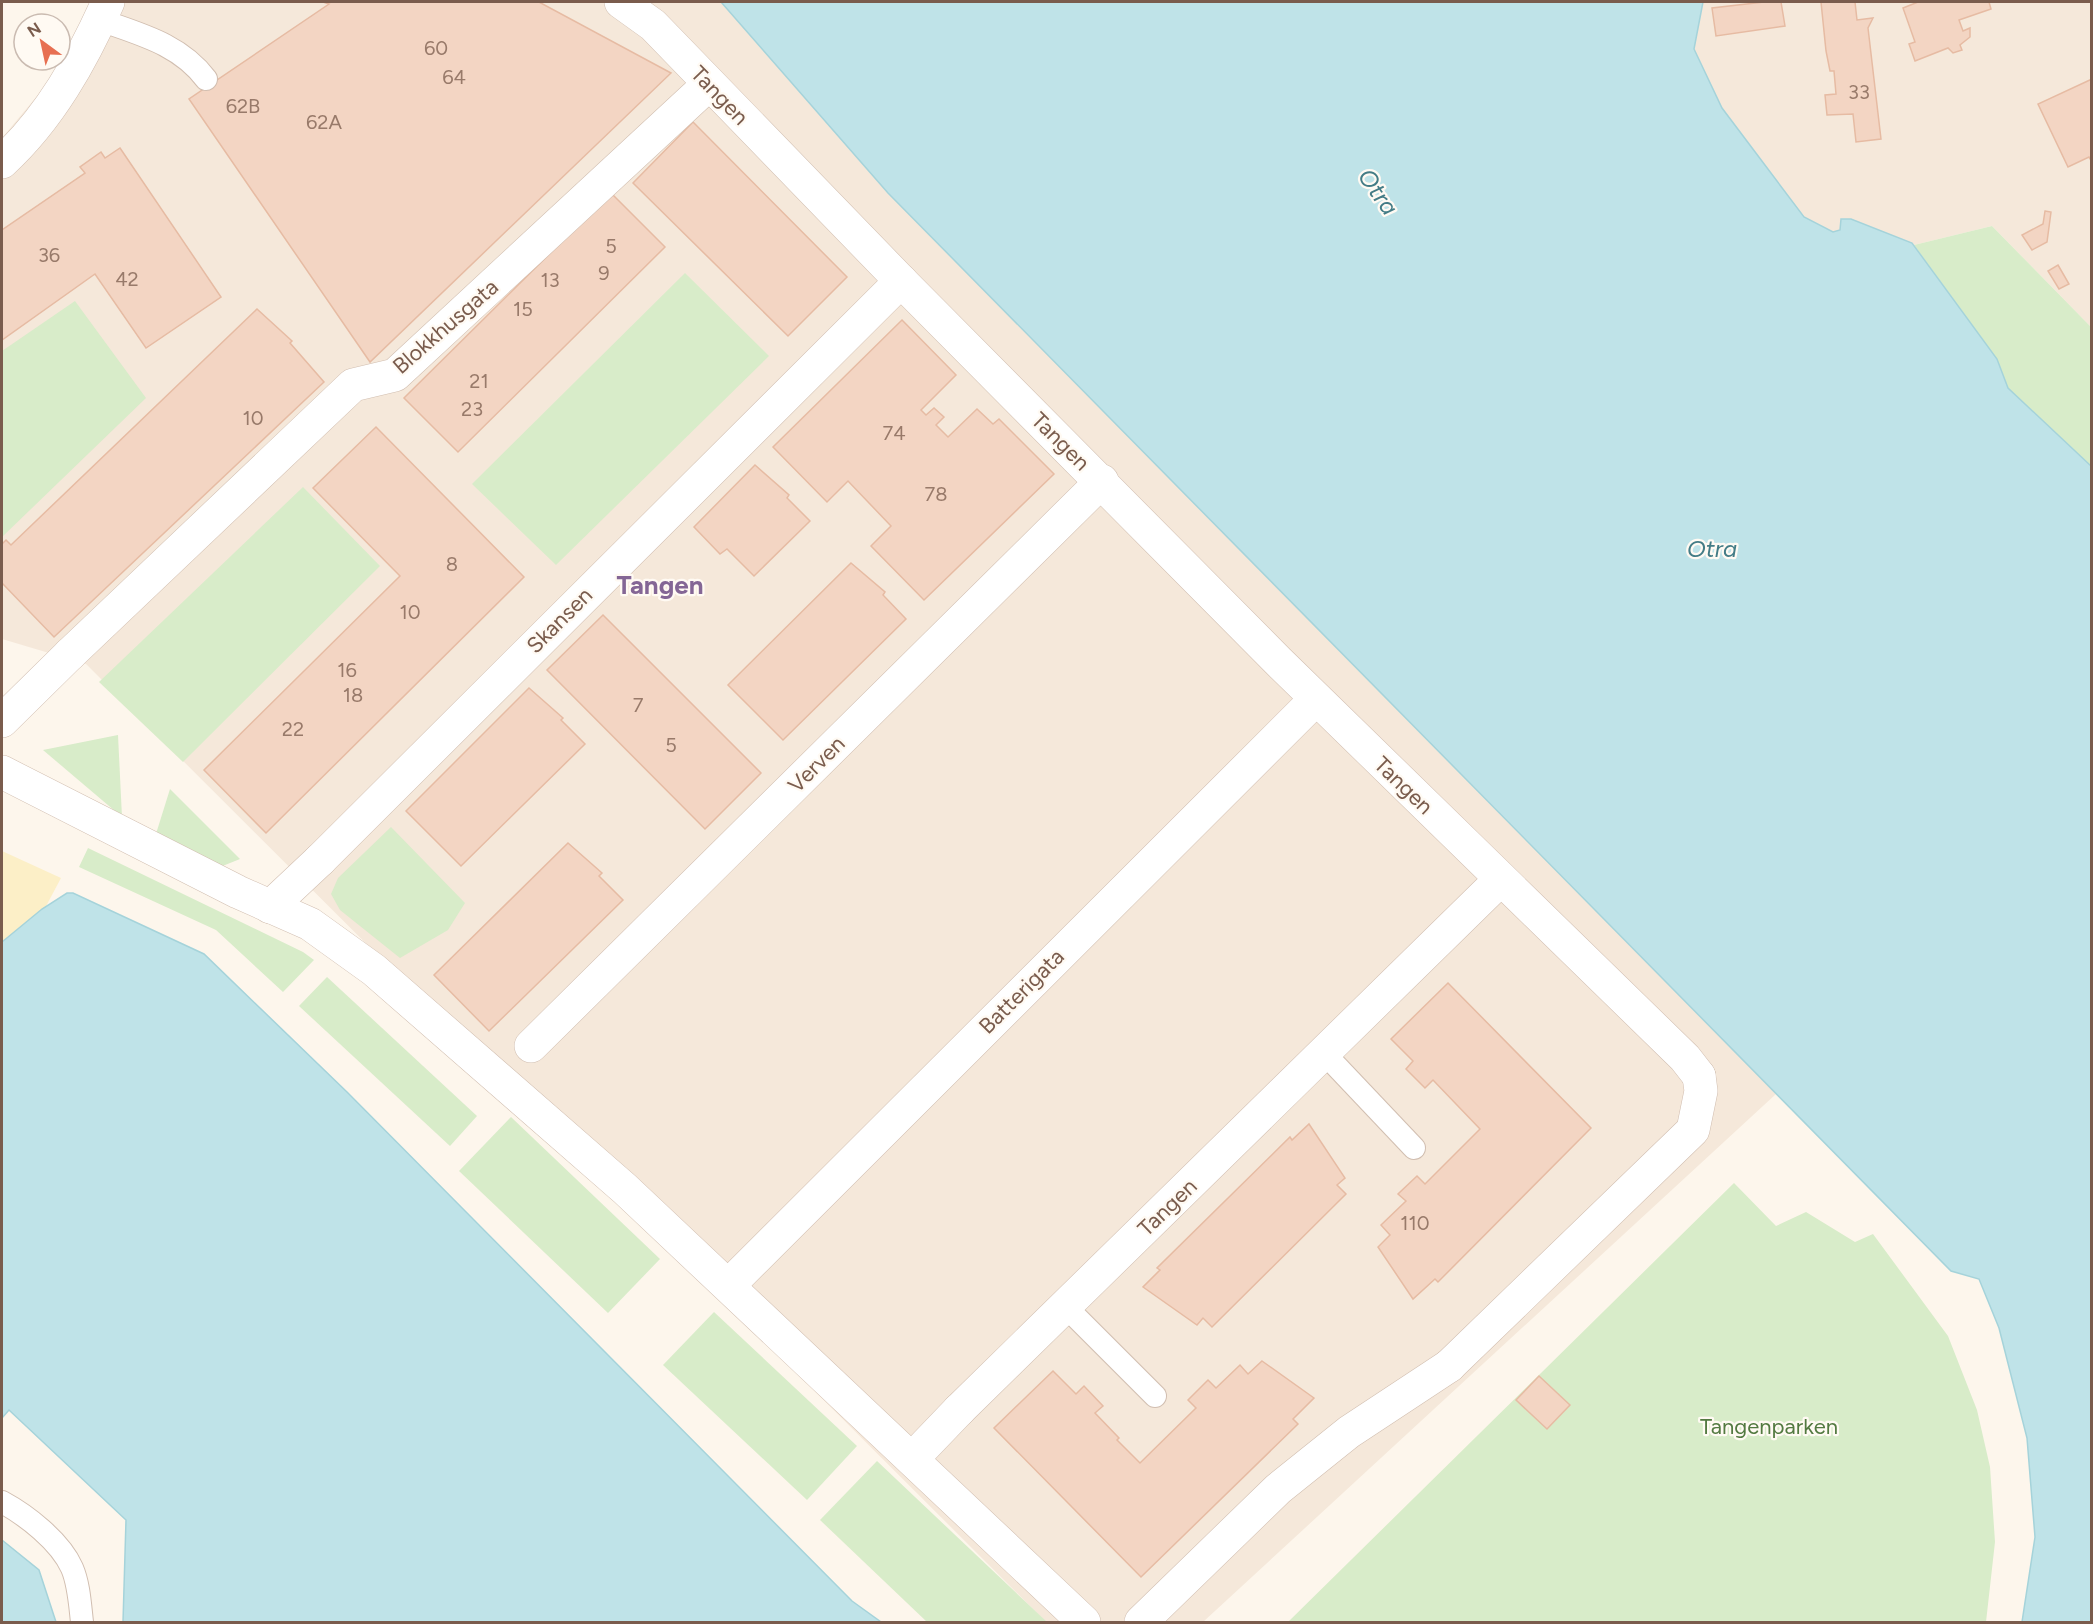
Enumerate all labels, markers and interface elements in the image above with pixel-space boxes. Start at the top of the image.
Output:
north arrow [12,12,72,72]
text: N [24,19,44,41]
house number: 60 [424,36,448,60]
street label: Tangen [685,60,754,130]
house number: 64 [442,65,466,89]
house number: 33 [1848,80,1870,104]
house number: 62B [226,94,260,118]
house number: 62A [306,110,342,134]
water label: Otra [1352,163,1405,221]
house number: 5 [605,234,617,258]
house number: 36 [38,243,60,267]
house number: 9 [598,261,610,285]
house number: 42 [115,267,139,291]
house number: 13 [540,268,560,292]
street label: Blokkhusgata [387,273,504,379]
house number: 15 [513,297,533,321]
house number: 21 [469,369,489,393]
house number: 23 [461,397,483,421]
house number: 10 [242,406,264,430]
street label: Tangen [1026,407,1095,476]
house number: 74 [882,421,906,445]
house number: 78 [924,482,948,506]
water label: Otra [1687,534,1737,563]
house number: 8 [446,552,458,576]
district label: Tangen [617,569,703,601]
street label: Skansen [521,582,598,659]
house number: 10 [399,600,421,624]
house number: 16 [337,658,357,682]
house number: 18 [343,683,363,707]
house number: 7 [633,693,644,717]
house number: 22 [282,717,304,741]
street label: Verven [782,730,850,798]
house number: 5 [665,733,677,757]
street label: Tangen [1369,751,1439,820]
street label: Batterigata [973,943,1070,1040]
street label: Tangen [1132,1173,1202,1242]
house number: 110 [1400,1211,1430,1235]
park label: Tangenparken [1700,1413,1838,1440]

